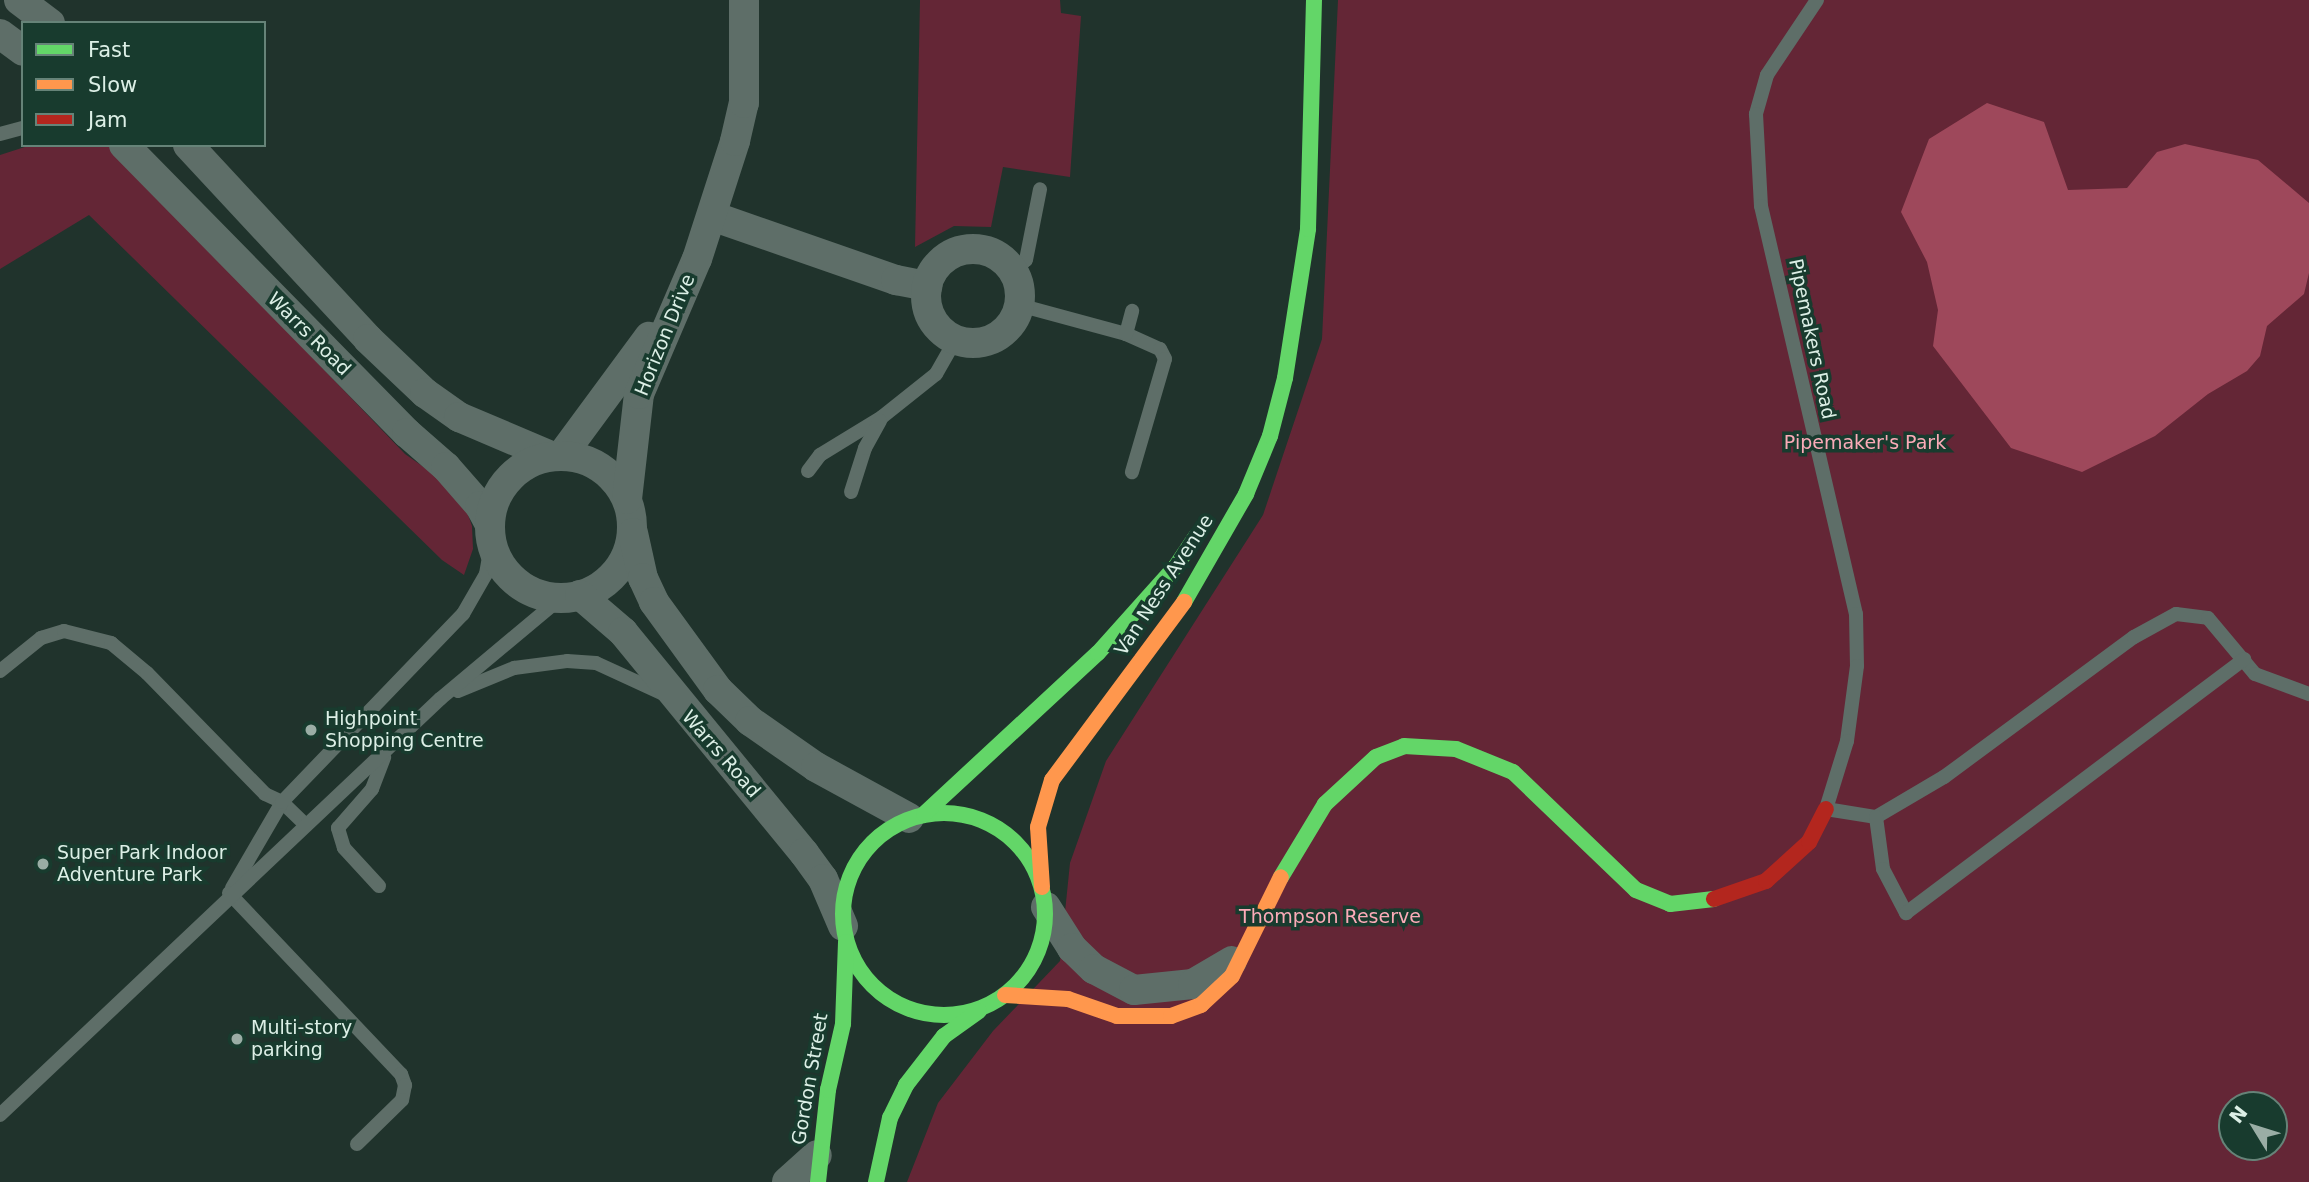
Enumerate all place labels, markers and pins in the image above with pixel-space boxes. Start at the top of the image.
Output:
place label: Highpoint Shopping Centre [325,708,484,752]
marker: Highpoint Shopping Centre [303,722,319,738]
place label: Super Park Indoor Adventure Park [57,842,227,886]
marker: Super Park Indoor Adventure Park [35,856,51,872]
place label: Multi-story parking [251,1017,352,1061]
marker: Multi-story parking [229,1031,245,1047]

